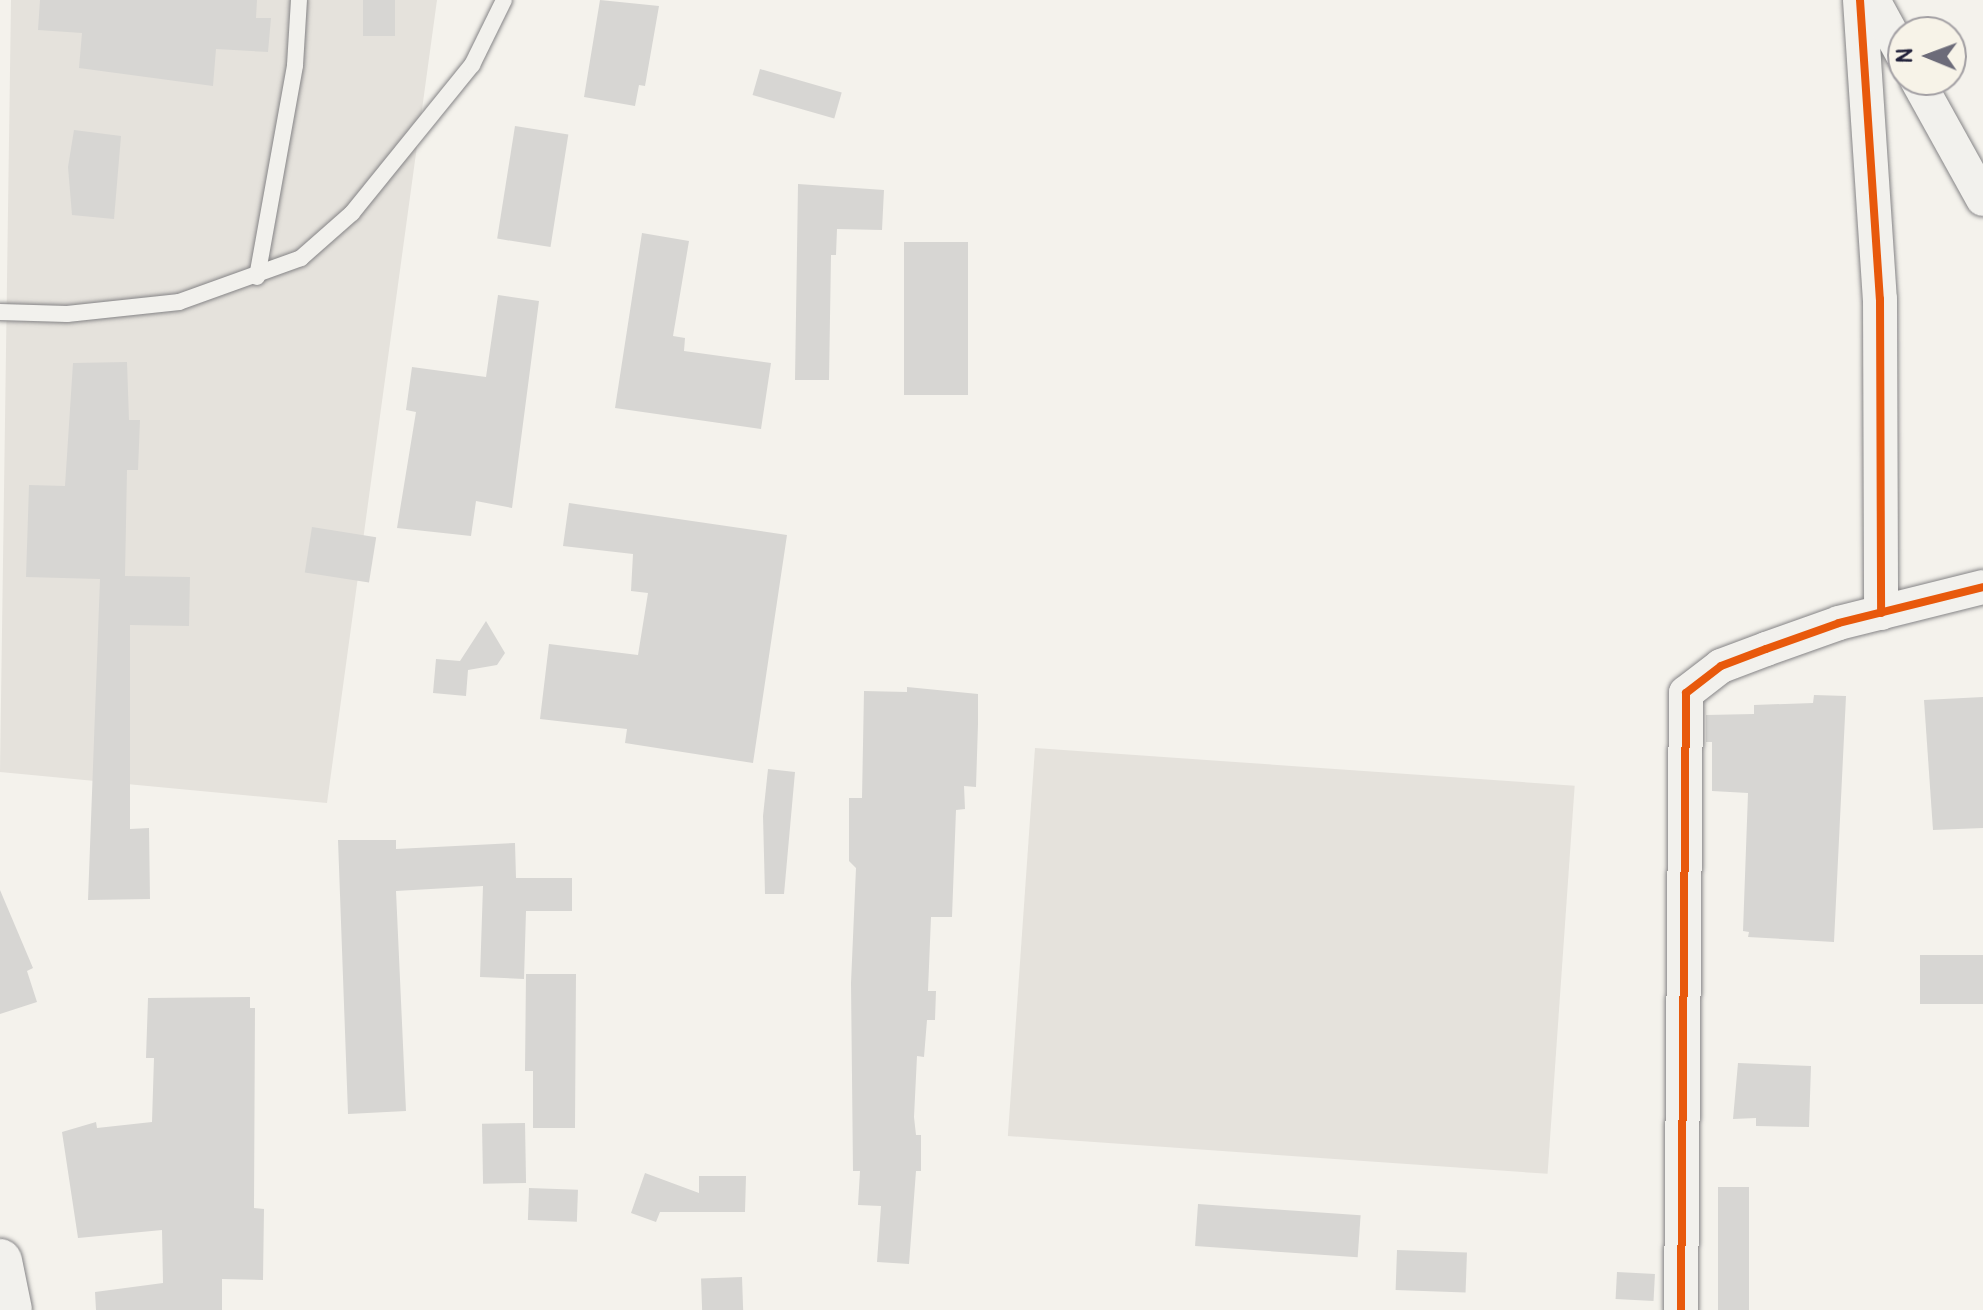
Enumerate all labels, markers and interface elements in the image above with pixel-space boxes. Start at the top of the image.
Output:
north arrow [1887,16,1967,96]
text: N [1891,48,1919,63]

